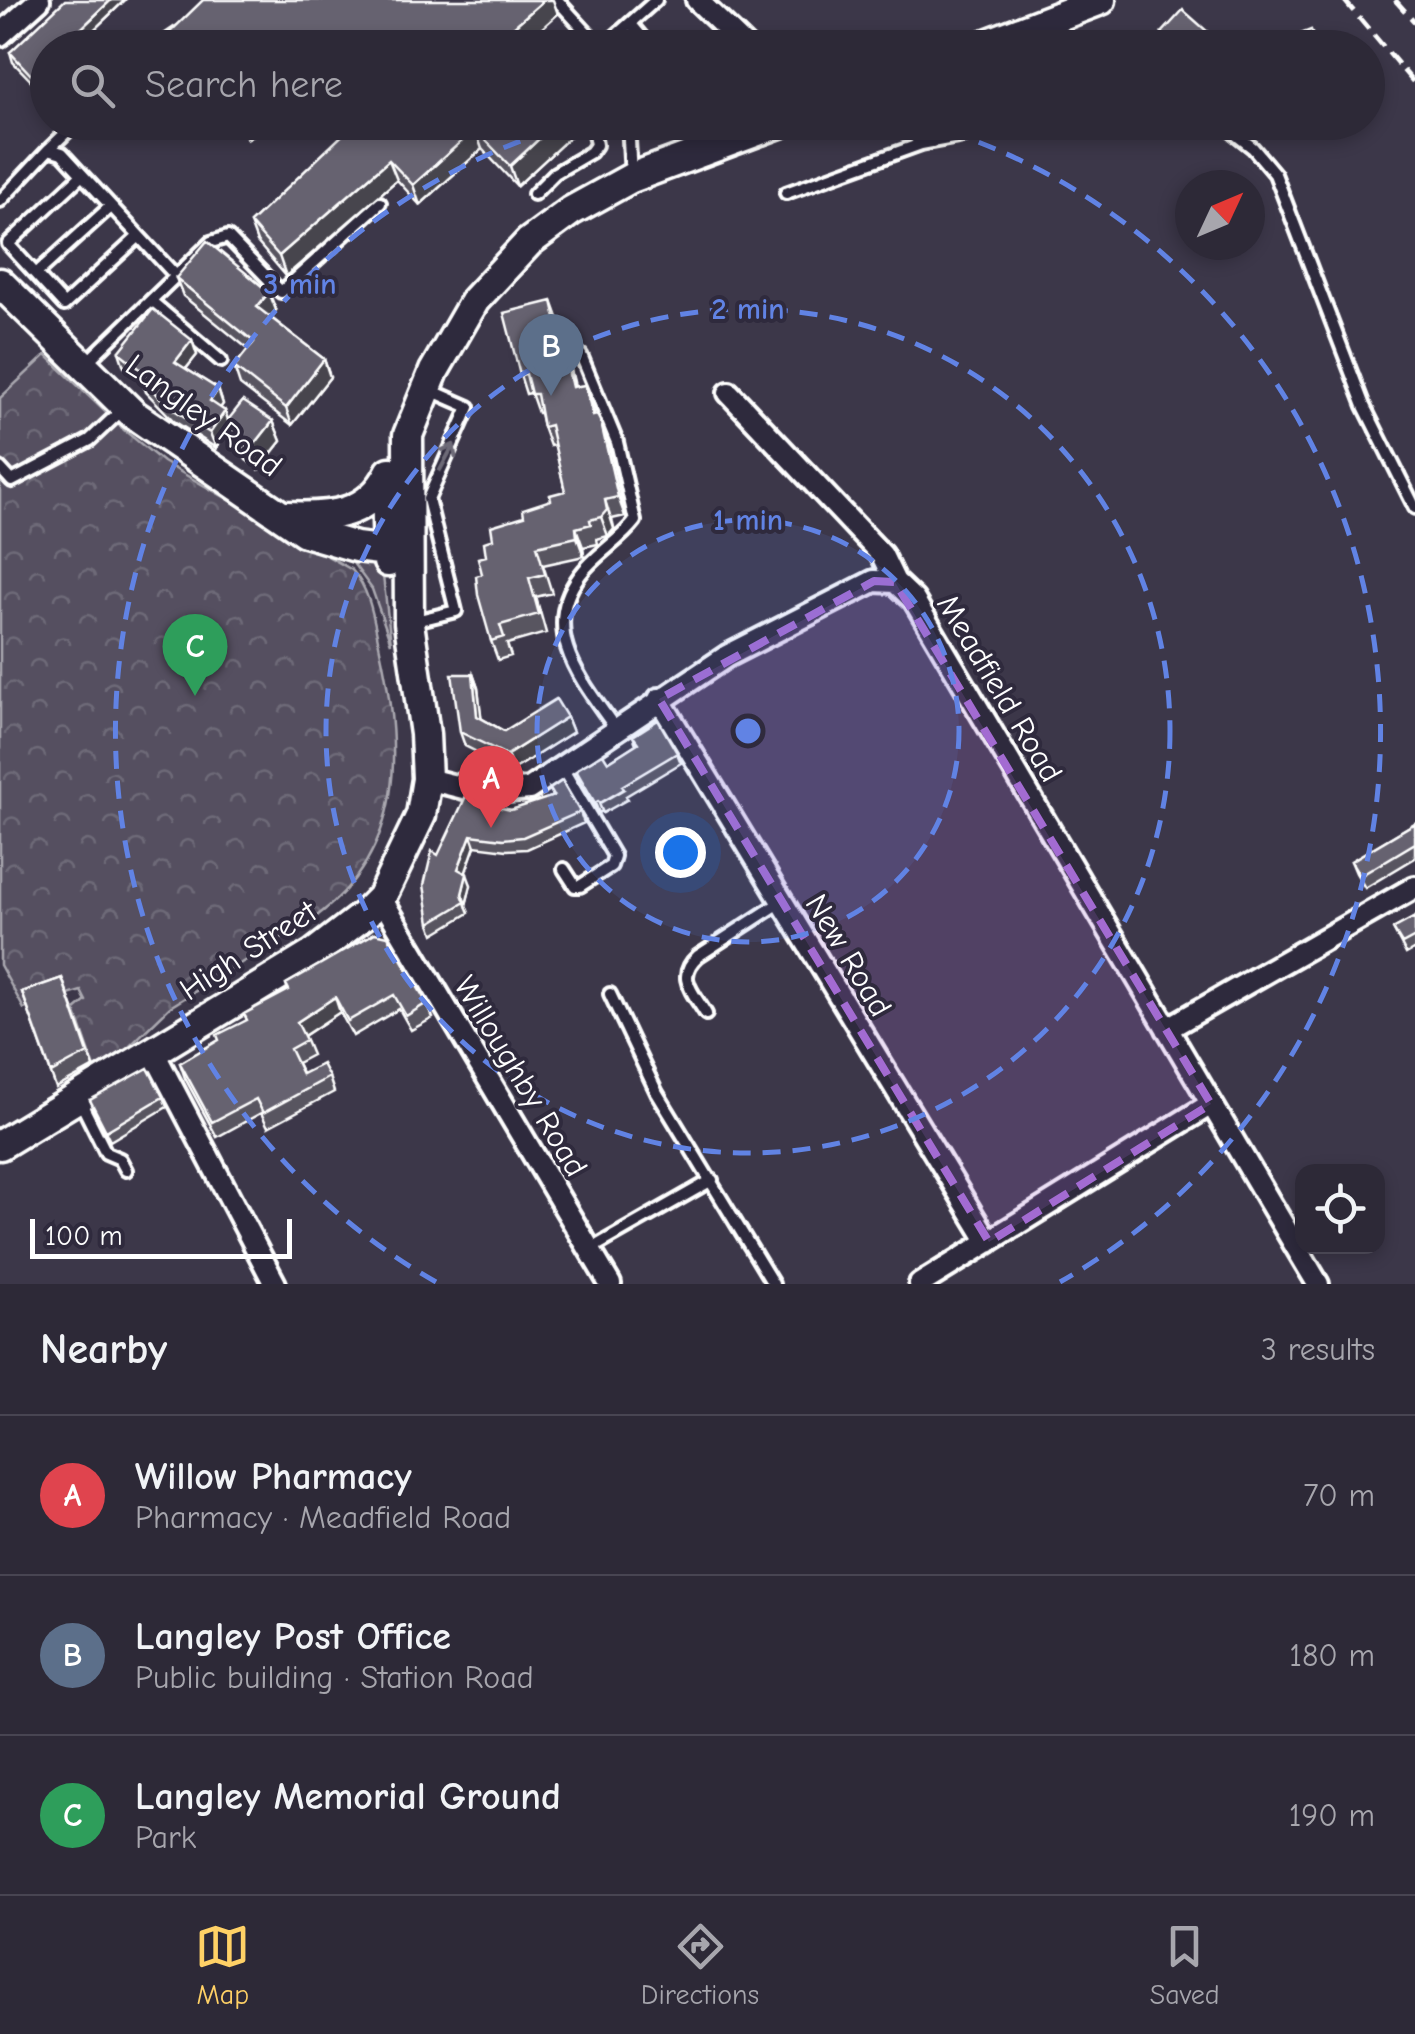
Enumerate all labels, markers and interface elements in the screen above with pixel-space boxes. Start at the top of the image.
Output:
search box [30,30,1385,140]
icon: search [65,58,120,113]
text: Search here [145,63,343,107]
north arrow [1175,170,1265,260]
text: 3 min [264,267,336,302]
text: 2 min [711,292,785,327]
pin: B [518,314,584,396]
street label: Langley Road [119,346,289,484]
one-way arrow [438,443,457,473]
text: 1 min [713,503,783,538]
street label: Meadfield Road [929,588,1070,789]
pin: C [162,614,228,696]
centre of rings [730,713,766,749]
pin: A [458,746,524,828]
your location [655,827,706,878]
street label: New Road [798,887,899,1023]
street label: High Street [173,892,324,1008]
street label: Willoughby Road [446,969,595,1183]
map controls [1295,1164,1385,1254]
button: locate [1295,1164,1385,1254]
scale bar [30,1214,292,1258]
text: 100 m [45,1220,123,1252]
text: Nearby [40,1325,167,1374]
text: 3 results [1261,1331,1375,1368]
text: Willow Pharmacy [135,1455,412,1499]
text: A [64,1477,81,1514]
text: 70 m [1303,1477,1375,1514]
text: Pharmacy · Meadfield Road [135,1499,511,1536]
text: Langley Post Office [135,1615,451,1659]
text: B [63,1637,82,1674]
text: 180 m [1289,1637,1375,1674]
text: Public building · Station Road [135,1659,534,1696]
text: Langley Memorial Ground [135,1775,561,1819]
text: C [63,1797,82,1834]
text: 190 m [1289,1797,1375,1834]
text: Park [135,1819,196,1856]
tab: Map [195,1919,250,2011]
tab: Directions [641,1919,759,2011]
tab: Saved [1150,1919,1220,2011]

